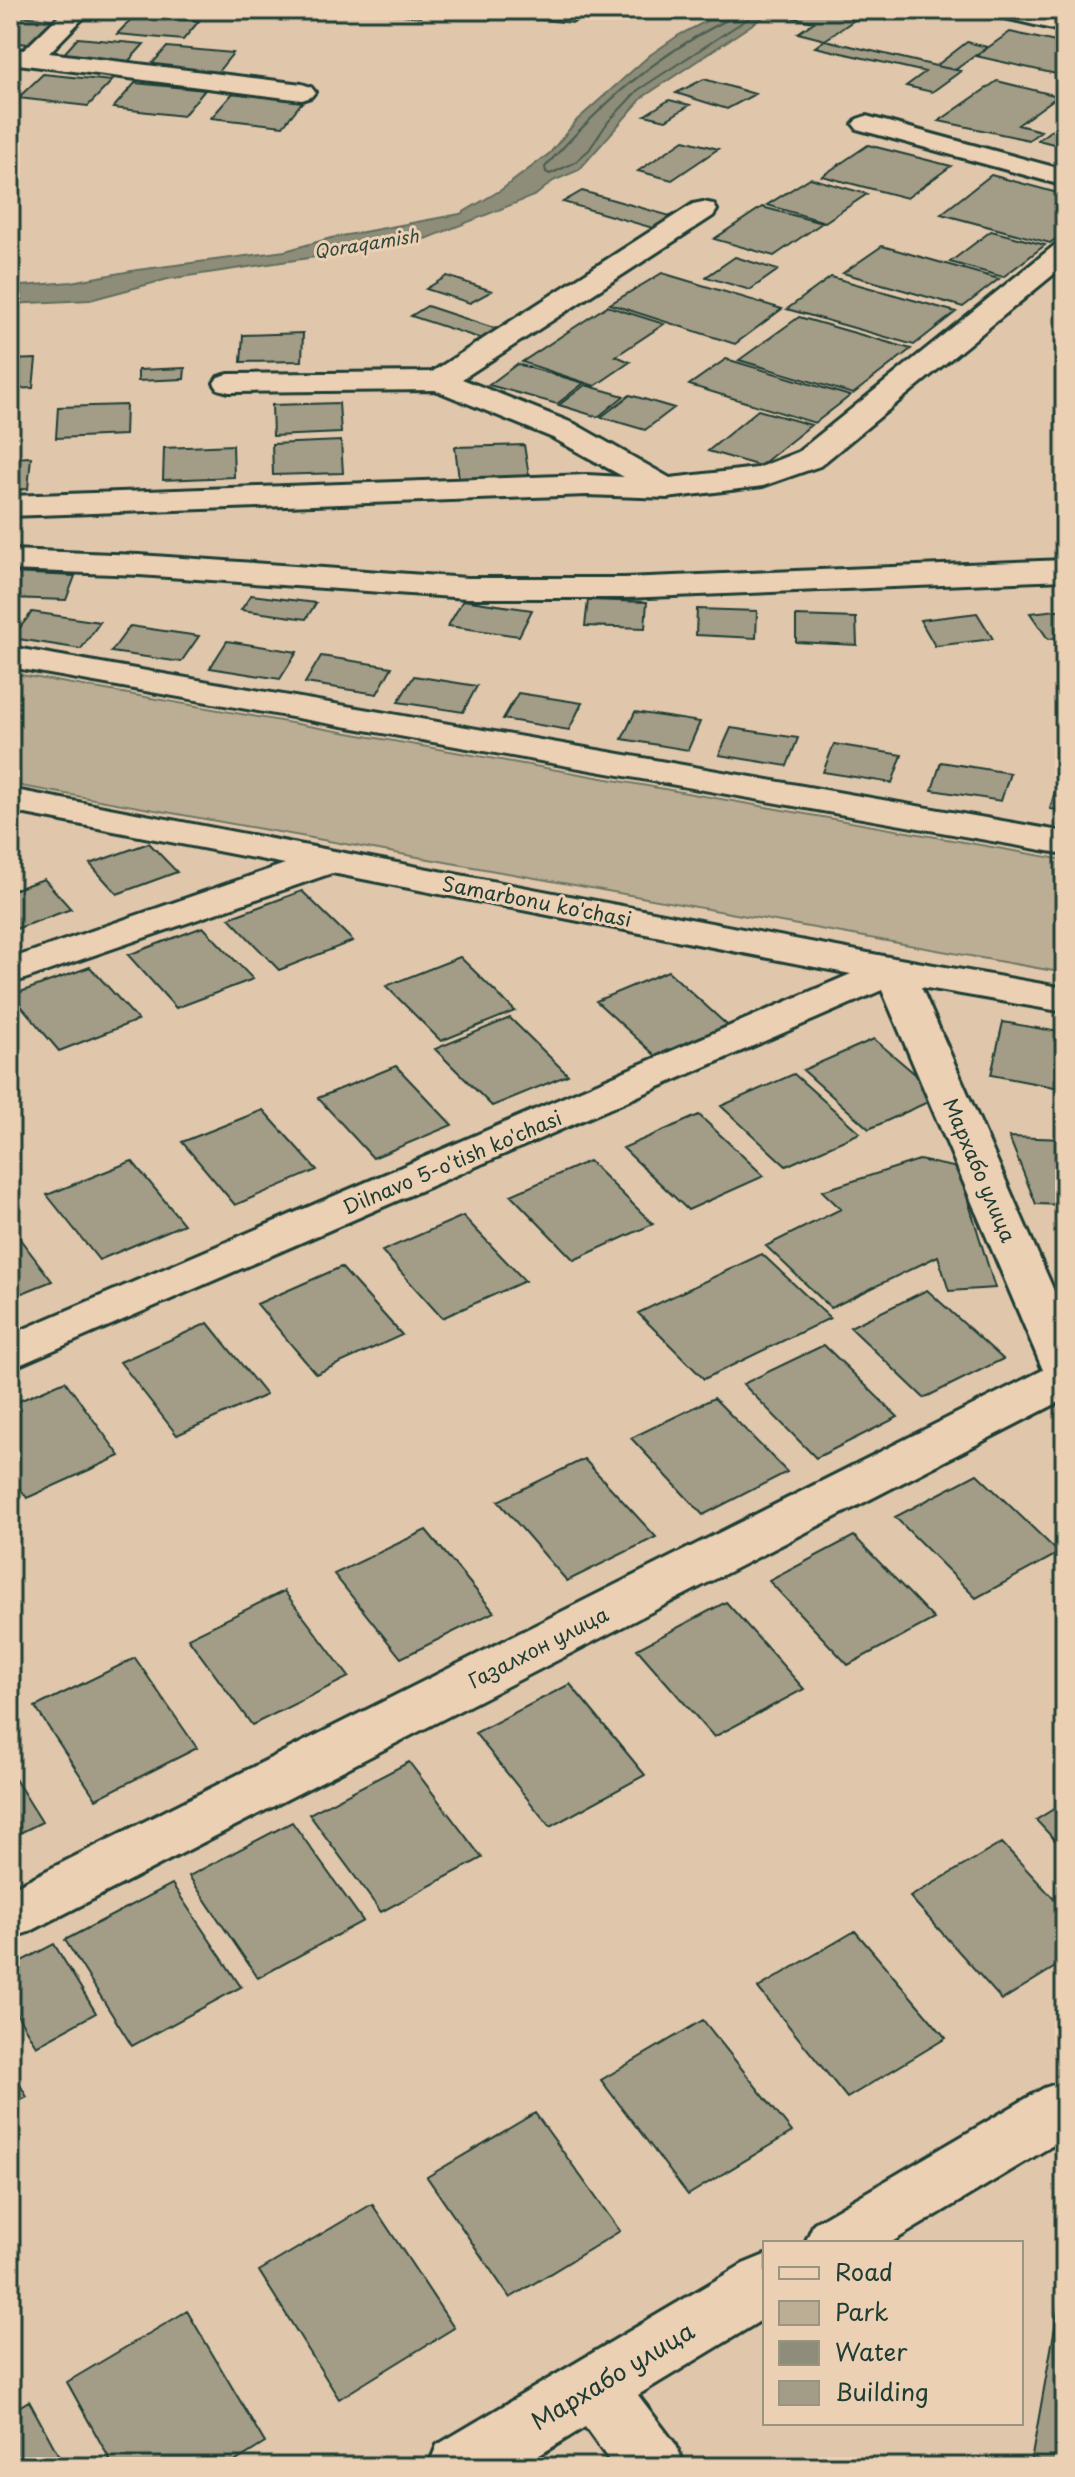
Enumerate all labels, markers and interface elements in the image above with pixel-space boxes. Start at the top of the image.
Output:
water label: Qoraqamish [312,221,421,265]
street label: Samarbonu ko'chasi [440,868,634,934]
street label: Мархабо улица [936,1093,1024,1247]
street label: Dilnavo 5-o'tish ko'chasi [338,1102,566,1222]
street label: Газалхон улица [463,1599,614,1695]
legend [763,2241,1023,2425]
text: Road [835,2253,893,2289]
text: Park [835,2293,889,2329]
street label: Мархабо улица [524,2312,700,2438]
text: Water [835,2333,908,2369]
text: Building [835,2373,929,2409]

